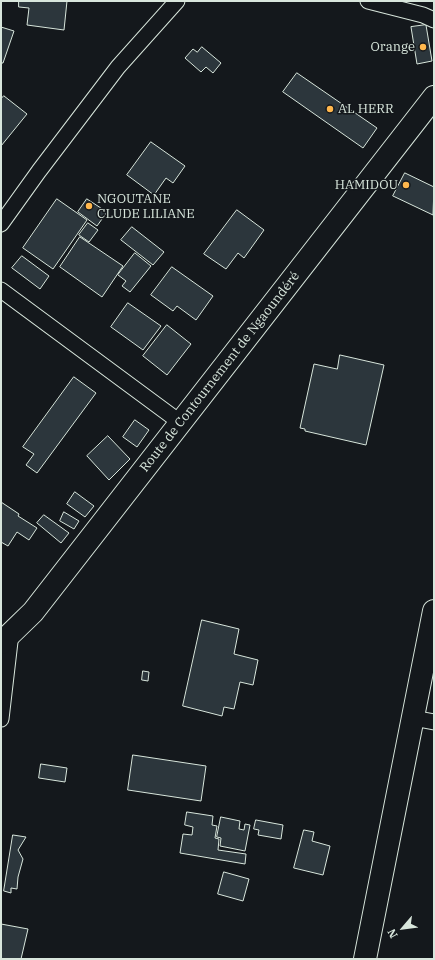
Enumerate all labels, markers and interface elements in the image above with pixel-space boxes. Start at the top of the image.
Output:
place label: Orange [371,39,415,55]
marker: Orange [418,42,428,52]
place label: AL HERR [338,101,394,117]
marker: AL HERR [325,104,335,114]
place label: HAMIDOU [335,177,398,193]
marker: HAMIDOU [401,180,411,190]
place label: NGOUTANE CLUDE LILIANE [97,191,195,222]
marker: NGOUTANE CLUDE LILIANE [84,201,94,211]
street label: Route de Contournement de Ngaoundéré [137,269,303,475]
north arrow [383,908,423,948]
text: N [384,927,401,941]

